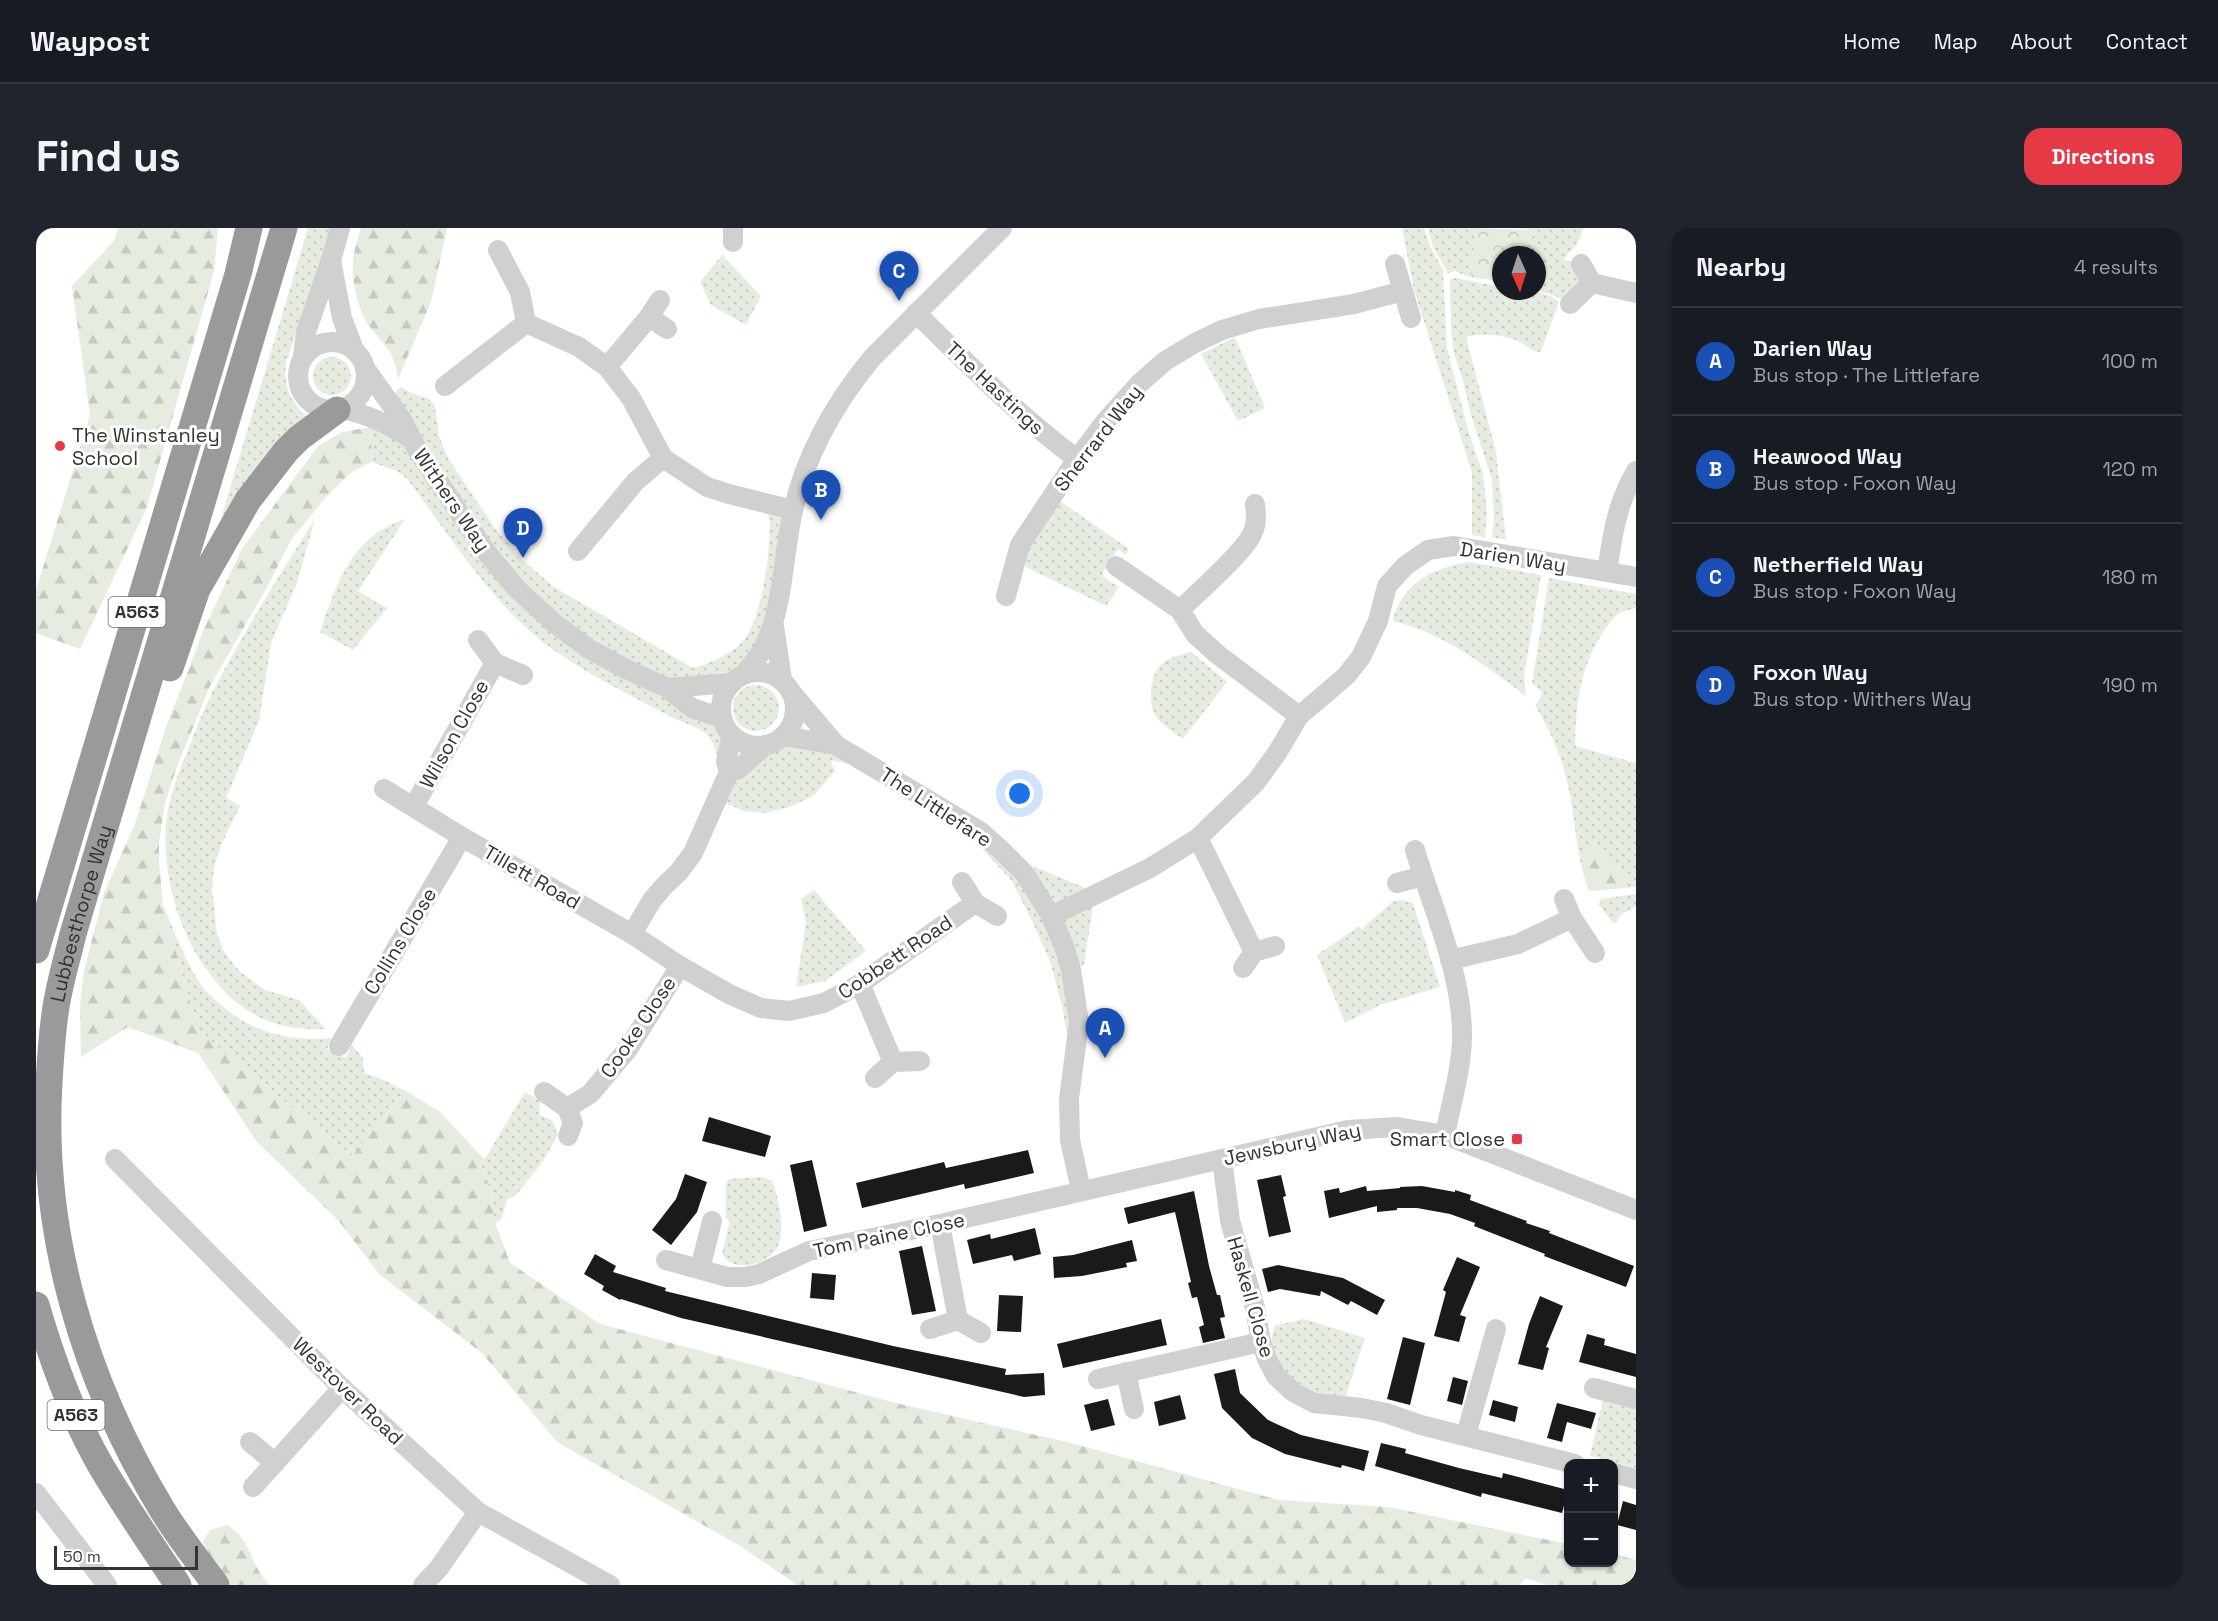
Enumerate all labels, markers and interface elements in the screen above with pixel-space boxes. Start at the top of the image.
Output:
text: Waypost [30,23,150,59]
text: Home [1843,28,1901,55]
text: Map [1934,28,1978,55]
text: About [2011,28,2073,55]
text: Contact [2106,28,2188,55]
button: Directions [2024,128,2182,185]
text: Find us [36,130,181,183]
north arrow [1492,246,1546,300]
text: Nearby [1696,250,1786,284]
pin: C [880,251,918,301]
text: 4 results [2074,254,2158,280]
text: Darien Way [1753,334,1872,362]
street label: The Hastings [940,336,1050,440]
text: A [1709,348,1722,374]
text: 100 m [2102,348,2158,374]
text: Bus stop · The Littlefare [1753,362,1980,388]
street label: Sherrard Way [1048,379,1148,497]
place label: The Winstanley School [72,422,220,471]
marker: The Winstanley School [53,439,67,453]
text: Heawood Way [1753,442,1902,470]
street label: Withers Way [408,443,496,557]
text: B [1709,456,1722,482]
text: 120 m [2102,456,2158,482]
pin: B [802,470,840,520]
text: Bus stop · Foxon Way [1753,470,1957,496]
pin: D [504,508,542,558]
street label: Darien Way [1458,536,1568,578]
text: Netherfield Way [1753,550,1924,578]
text: C [1709,564,1722,590]
text: 180 m [2102,564,2158,590]
text: Bus stop · Foxon Way [1753,578,1957,604]
road number: A563 [108,597,166,627]
text: Foxon Way [1753,658,1868,686]
text: D [1709,672,1722,698]
text: 190 m [2102,672,2158,698]
street label: Wilson Close [414,675,494,793]
text: Bus stop · Withers Way [1753,686,1972,712]
street label: The Littlefare [875,761,997,853]
your location [1005,779,1034,808]
street label: Lubbesthorpe Way [44,822,118,1004]
street label: Tillett Road [479,839,585,915]
street label: Collins Close [358,883,442,999]
street label: Cobbett Road [833,909,957,1005]
street label: Cooke Close [594,971,682,1083]
pin: A [1086,1008,1124,1058]
street label: Jewsbury Way [1221,1117,1363,1171]
place label: Smart Close [1390,1126,1505,1152]
marker: Smart Close [1510,1132,1524,1146]
street label: Tom Paine Close [811,1206,967,1264]
street label: Haskell Close [1221,1234,1281,1360]
street label: Westover Road [287,1332,409,1450]
road number: A563 [48,1400,104,1430]
map controls [1564,1459,1618,1567]
button: + [1564,1459,1618,1513]
button: − [1564,1513,1618,1567]
scale bar [54,1543,198,1570]
text: 50 m [63,1546,101,1567]

